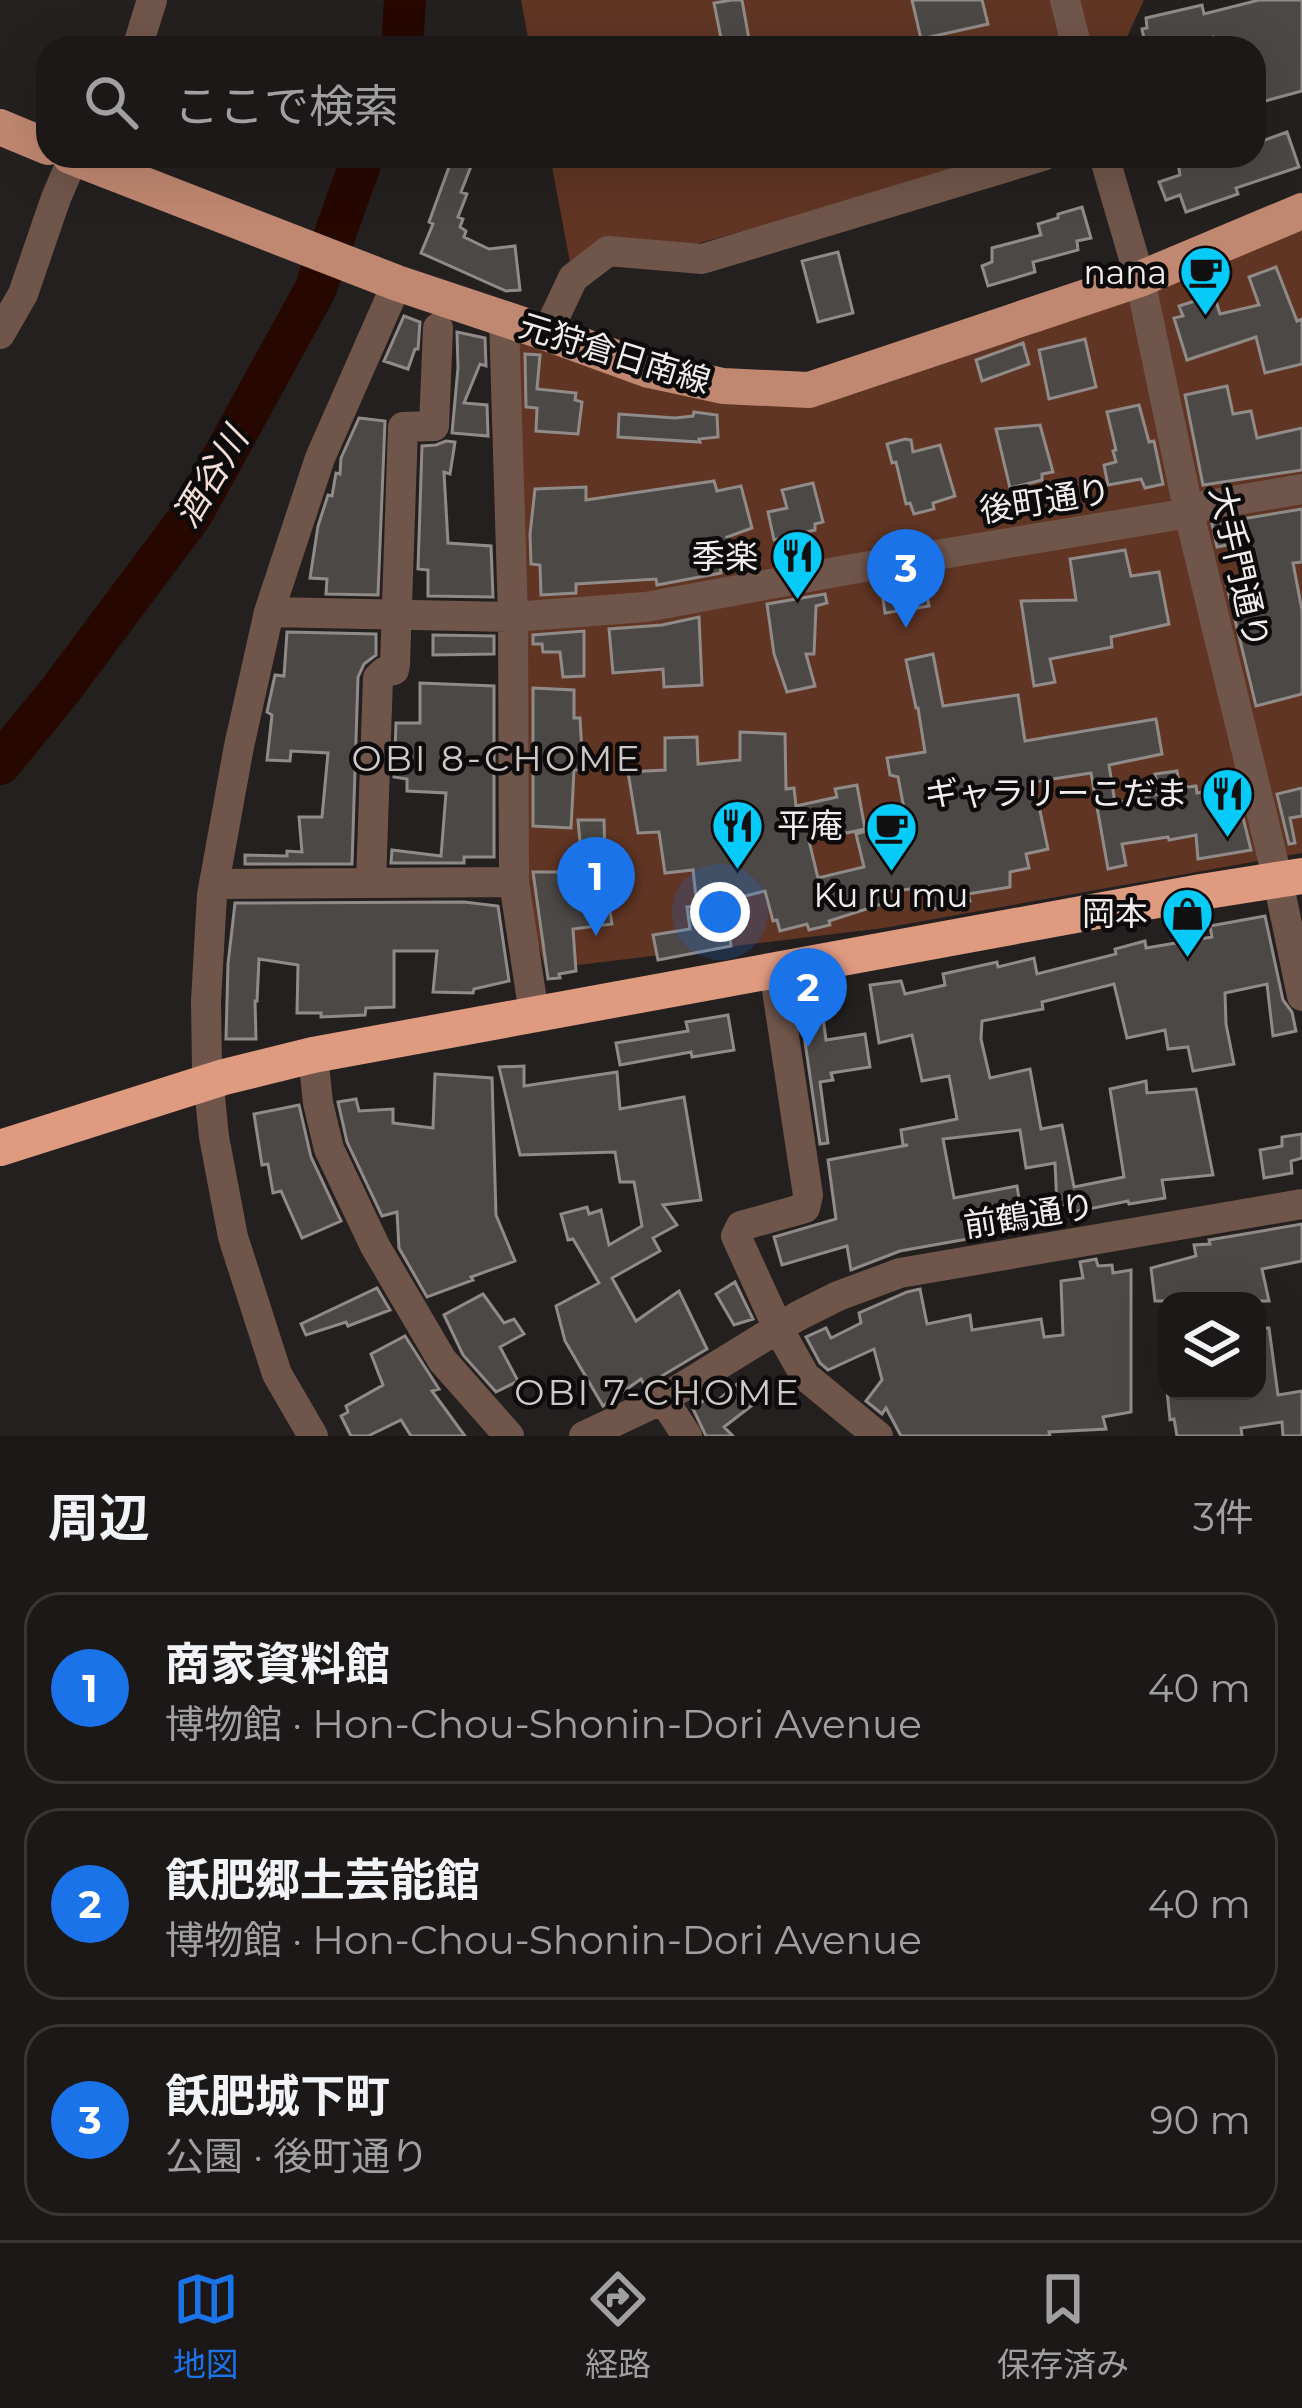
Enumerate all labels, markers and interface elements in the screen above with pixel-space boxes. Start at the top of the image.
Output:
search box [36,36,1266,168]
icon: search [78,69,144,135]
text: ここで検索 [174,78,399,133]
cafe icon: nana [1178,244,1234,318]
place label: nana [1083,252,1167,292]
street label: 元狩倉日南線 [514,305,716,401]
water label: 酒谷川 [163,416,259,535]
street label: 後町通り [977,470,1113,530]
street label: 大手門通り [1202,482,1278,652]
restaurant icon: 季楽 [769,528,825,602]
pin: 3 [867,529,945,628]
place label: 季楽 [692,536,758,576]
district label: OBI 8-CHOME [351,736,643,780]
restaurant icon: ギャラリーこだま [1199,765,1255,839]
place label: ギャラリーこだま [925,773,1188,813]
restaurant icon: 平庵 [710,797,766,871]
cafe icon: Ku ru mu [863,800,919,874]
place label: 平庵 [777,805,843,845]
pin: 1 [557,837,635,936]
place label: Ku ru mu [814,875,968,915]
your location [690,882,750,942]
shop icon: 岡本 [1159,885,1215,959]
place label: 岡本 [1082,893,1148,933]
pin: 2 [769,948,847,1047]
street label: 前鶴通り [961,1185,1097,1245]
map controls [1158,1292,1266,1400]
button: layers [1158,1292,1266,1400]
district label: OBI 7-CHOME [514,1370,802,1414]
text: 周辺 [48,1487,150,1549]
text: 3件 [1193,1493,1254,1541]
text: 商家資料館 [165,1636,390,1691]
text: 1 [82,1664,98,1712]
text: 40 m [1148,1664,1251,1712]
text: 博物館 · Hon-Chou-Shonin-Dori Avenue [165,1700,922,1748]
text: 飫肥郷土芸能館 [165,1852,480,1907]
text: 2 [78,1880,102,1928]
text: 40 m [1148,1880,1251,1928]
text: 博物館 · Hon-Chou-Shonin-Dori Avenue [165,1916,922,1964]
text: 飫肥城下町 [165,2068,390,2123]
text: 3 [78,2096,102,2144]
text: 90 m [1150,2096,1251,2144]
text: 公園 · 後町通り [165,2132,429,2180]
tab: 地図 [173,2266,239,2386]
tab: 経路 [585,2266,651,2386]
tab: 保存済み [997,2266,1129,2386]

